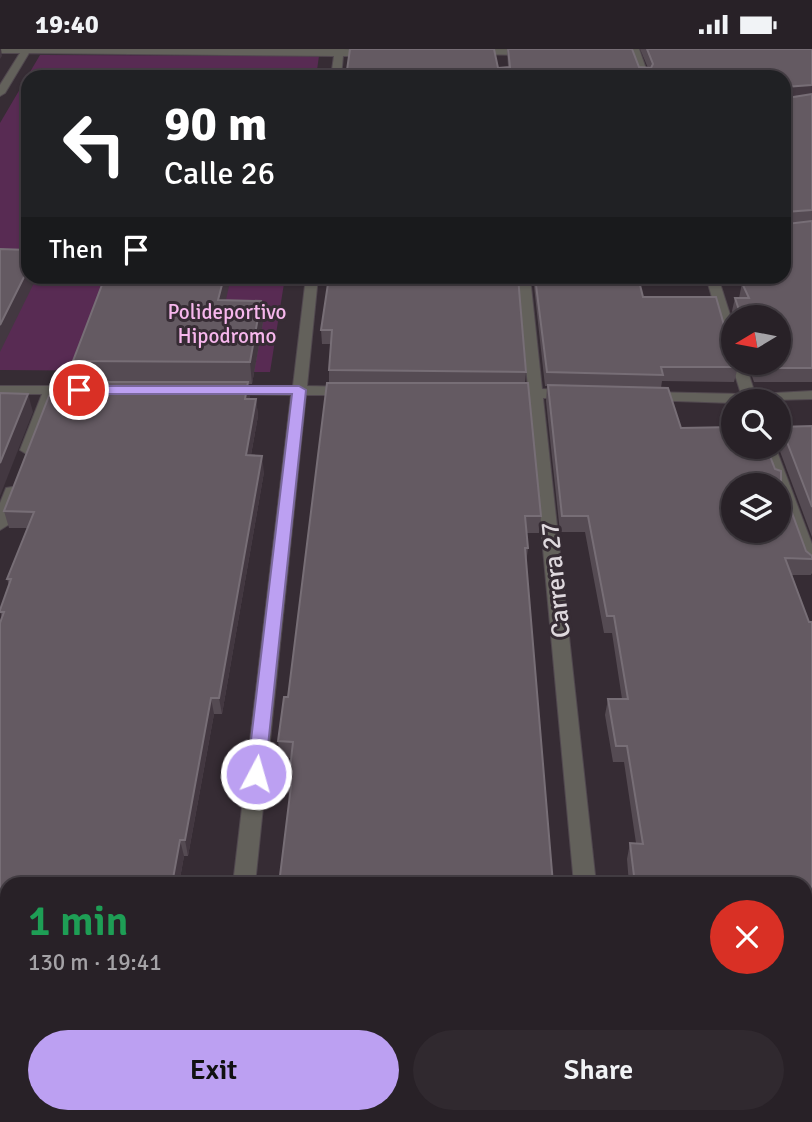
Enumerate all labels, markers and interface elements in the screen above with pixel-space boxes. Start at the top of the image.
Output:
text: 19:40 [35,9,99,41]
text: 90 m [164,94,267,154]
icon: left [49,98,140,189]
text: Calle 26 [164,154,275,193]
icon: arrive [117,231,155,269]
text: Then [49,234,103,266]
park label: Polideportivo Hipodromo [167,299,287,349]
north arrow [721,305,791,375]
map controls [721,305,791,543]
pin [49,360,109,420]
icon: arrive [60,371,98,409]
button: search [721,389,791,459]
button: layers [721,473,791,543]
street label: Carrera 27 [534,520,578,640]
position arrow [219,737,293,811]
text: 1 min [28,896,129,947]
button: close [710,900,784,974]
text: 130 m · 19:41 [28,948,162,977]
button: Exit [28,1030,399,1110]
button: Share [413,1030,784,1110]

